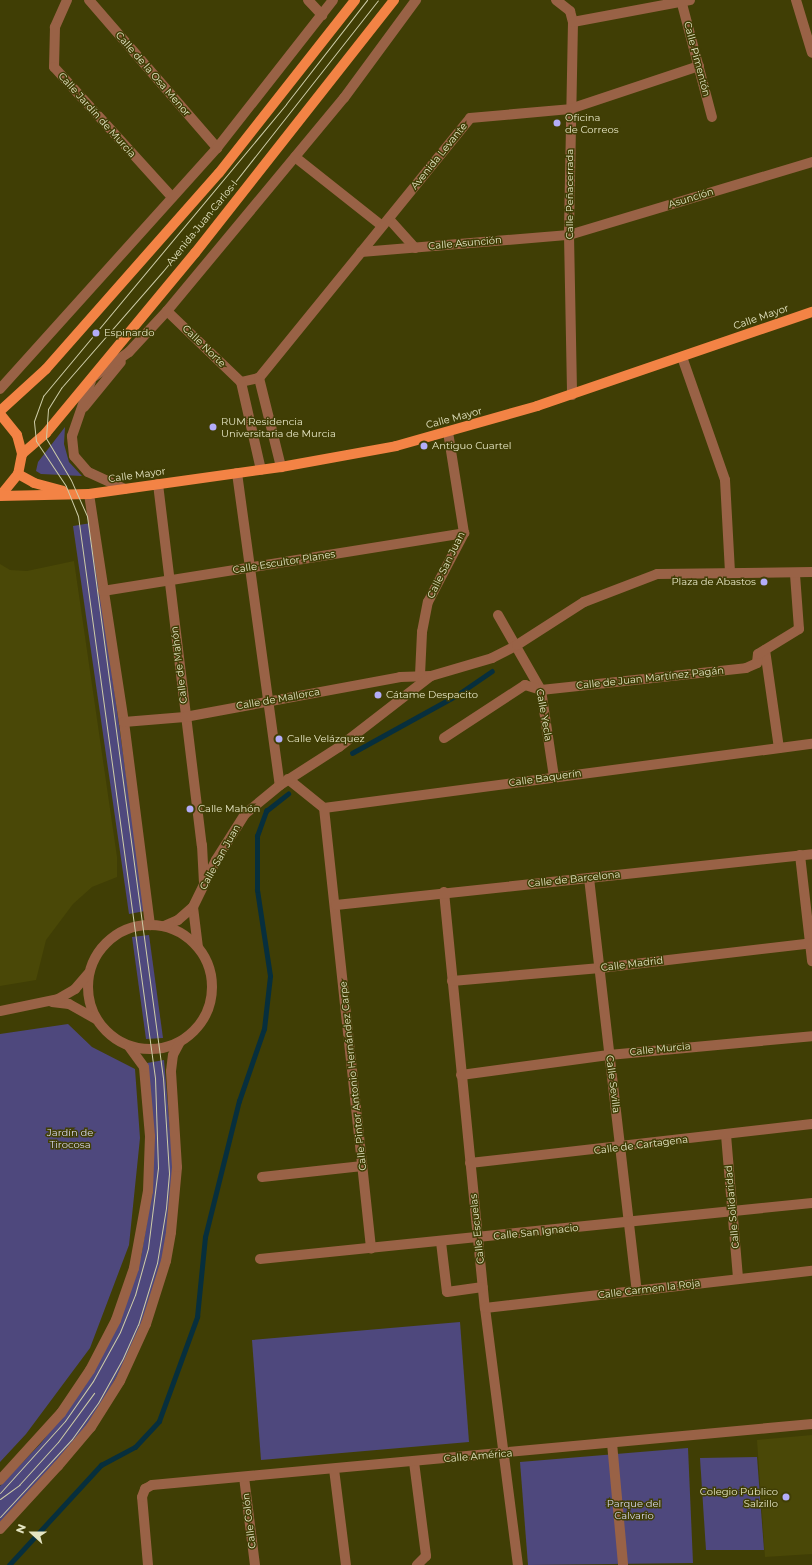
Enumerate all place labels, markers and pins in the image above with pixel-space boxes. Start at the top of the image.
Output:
place label: Oficina de Correos [565,111,619,134]
marker: Oficina de Correos [552,118,562,128]
place label: Espinardo [104,327,155,339]
marker: Espinardo [91,328,101,338]
place label: RUM Residencia Universitaria de Murcia [221,415,336,438]
marker: RUM Residencia Universitaria de Murcia [208,422,218,432]
place label: Antiguo Cuartel [432,440,511,452]
marker: Antiguo Cuartel [419,441,429,451]
place label: Plaza de Abastos [671,576,756,588]
marker: Plaza de Abastos [759,577,769,587]
place label: Cátame Despacito [386,689,478,701]
marker: Cátame Despacito [373,690,383,700]
place label: Calle Velázquez [287,733,365,745]
marker: Calle Velázquez [274,734,284,744]
place label: Calle Mahón [198,803,260,815]
marker: Calle Mahón [185,804,195,814]
place label: Colegio Público Salzillo [700,1485,778,1508]
marker: Colegio Público Salzillo [781,1492,791,1502]

